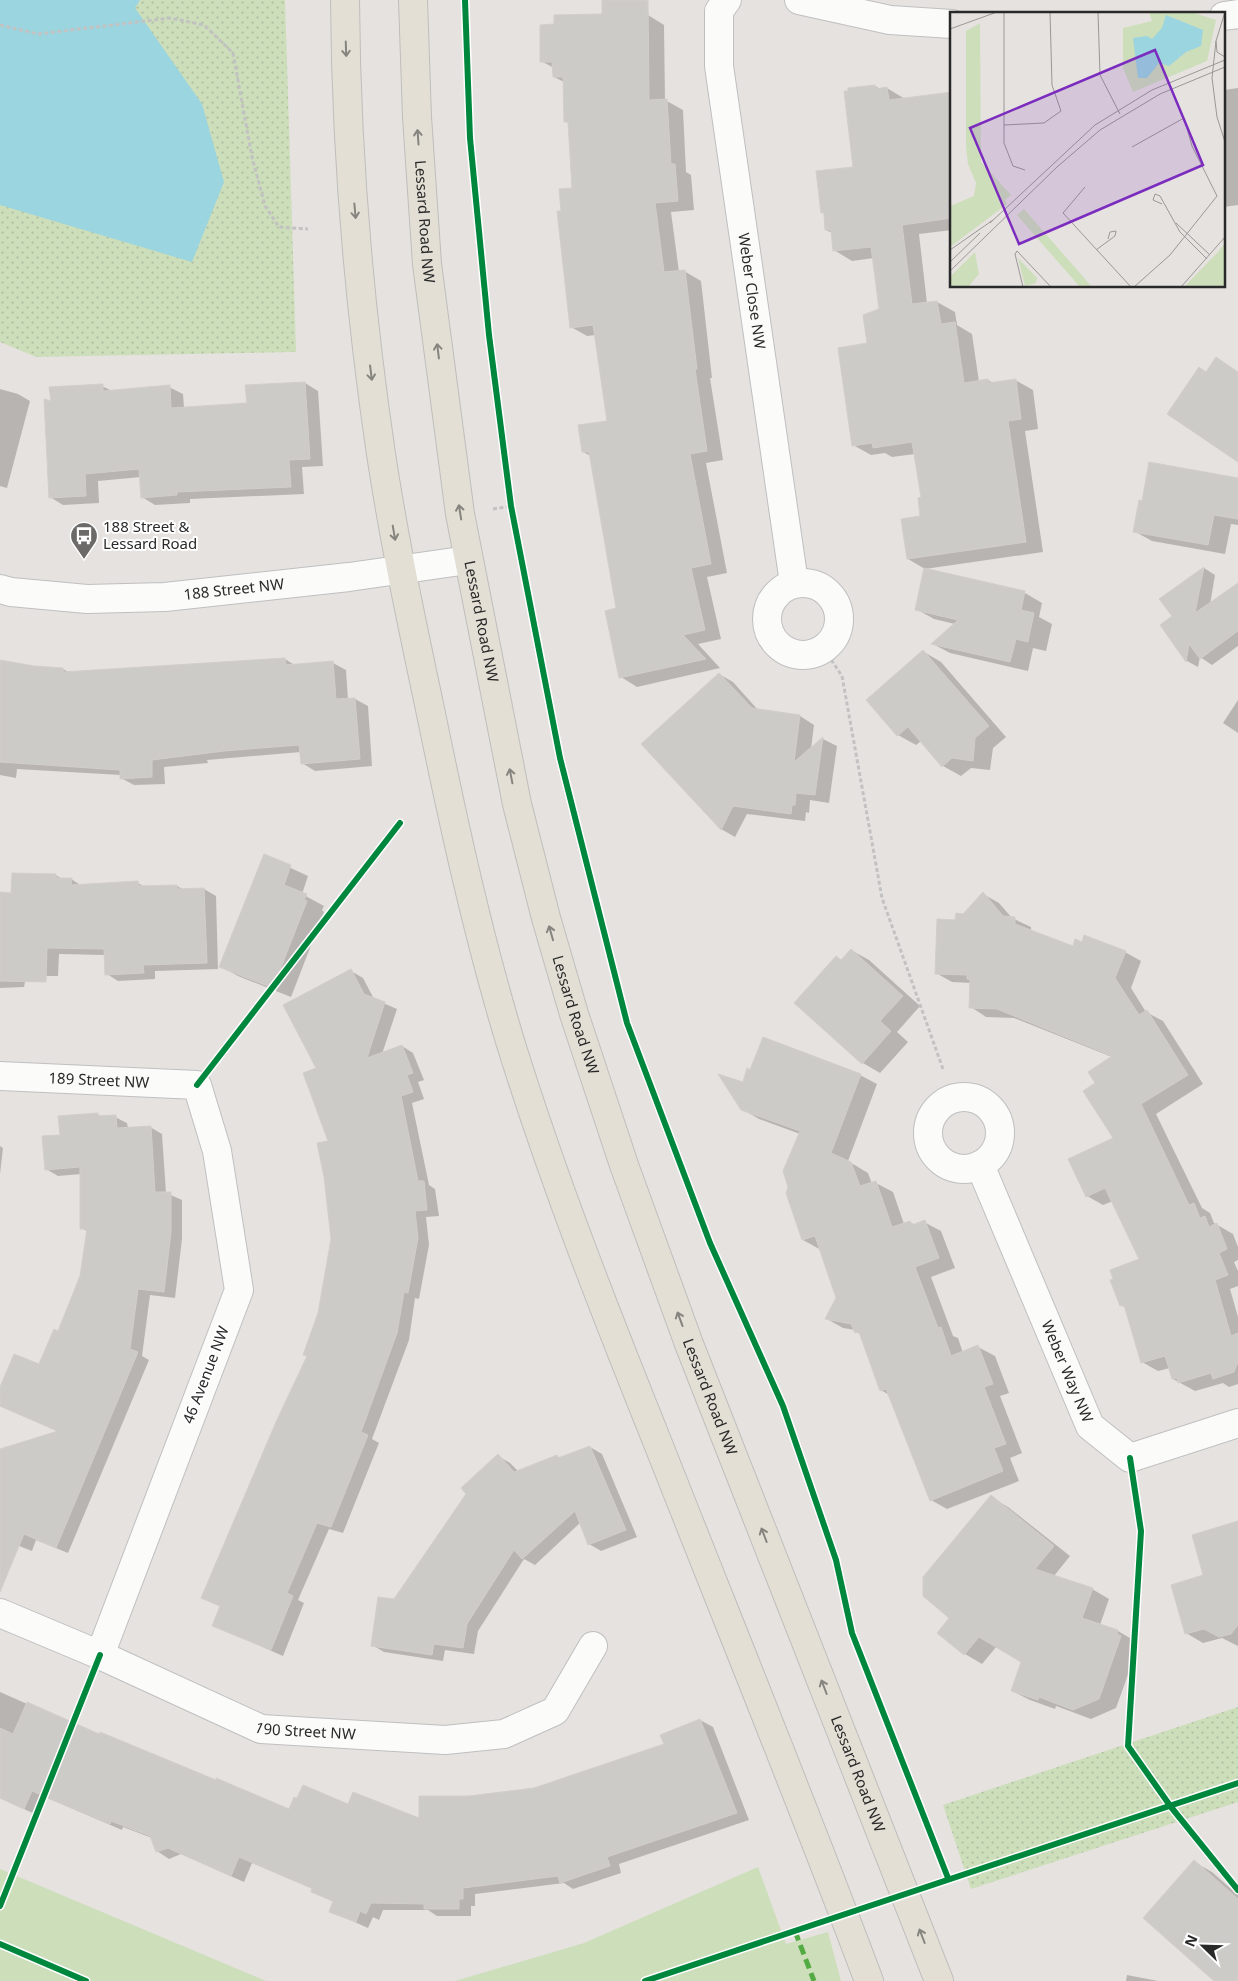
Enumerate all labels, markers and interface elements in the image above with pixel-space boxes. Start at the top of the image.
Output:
inset map [950,12,1226,288]
one-way arrow [341,40,351,56]
one-way arrow [414,129,423,145]
street label: Lessard Road NW [411,159,440,284]
one-way arrow [350,203,359,219]
street label: Weber Close NW [734,231,771,350]
one-way arrow [432,343,442,359]
one-way arrow [366,364,376,380]
one-way arrow [455,504,465,520]
place label: 188 Street & Lessard Road [103,516,197,553]
bus stop icon: 188 Street & Lessard Road [69,521,99,560]
one-way arrow [390,525,400,541]
street label: Lessard Road NW [460,559,504,684]
street label: 188 Street NW [183,573,285,604]
one-way arrow [506,768,515,784]
one-way arrow [545,926,555,942]
street label: Lessard Road NW [548,953,604,1077]
street label: 189 Street NW [48,1067,150,1092]
one-way arrow [675,1312,684,1327]
street label: Weber Way NW [1038,1317,1098,1425]
street label: 46 Avenue NW [177,1323,233,1426]
street label: Lessard Road NW [679,1336,743,1458]
one-way arrow [759,1528,768,1544]
one-way arrow [819,1680,828,1695]
street label: Lessard Road NW [827,1712,891,1835]
street label: 190 Street NW [252,1716,356,1744]
north arrow [1178,1921,1228,1971]
one-way arrow [917,1928,926,1944]
text: N [1180,1932,1202,1950]

